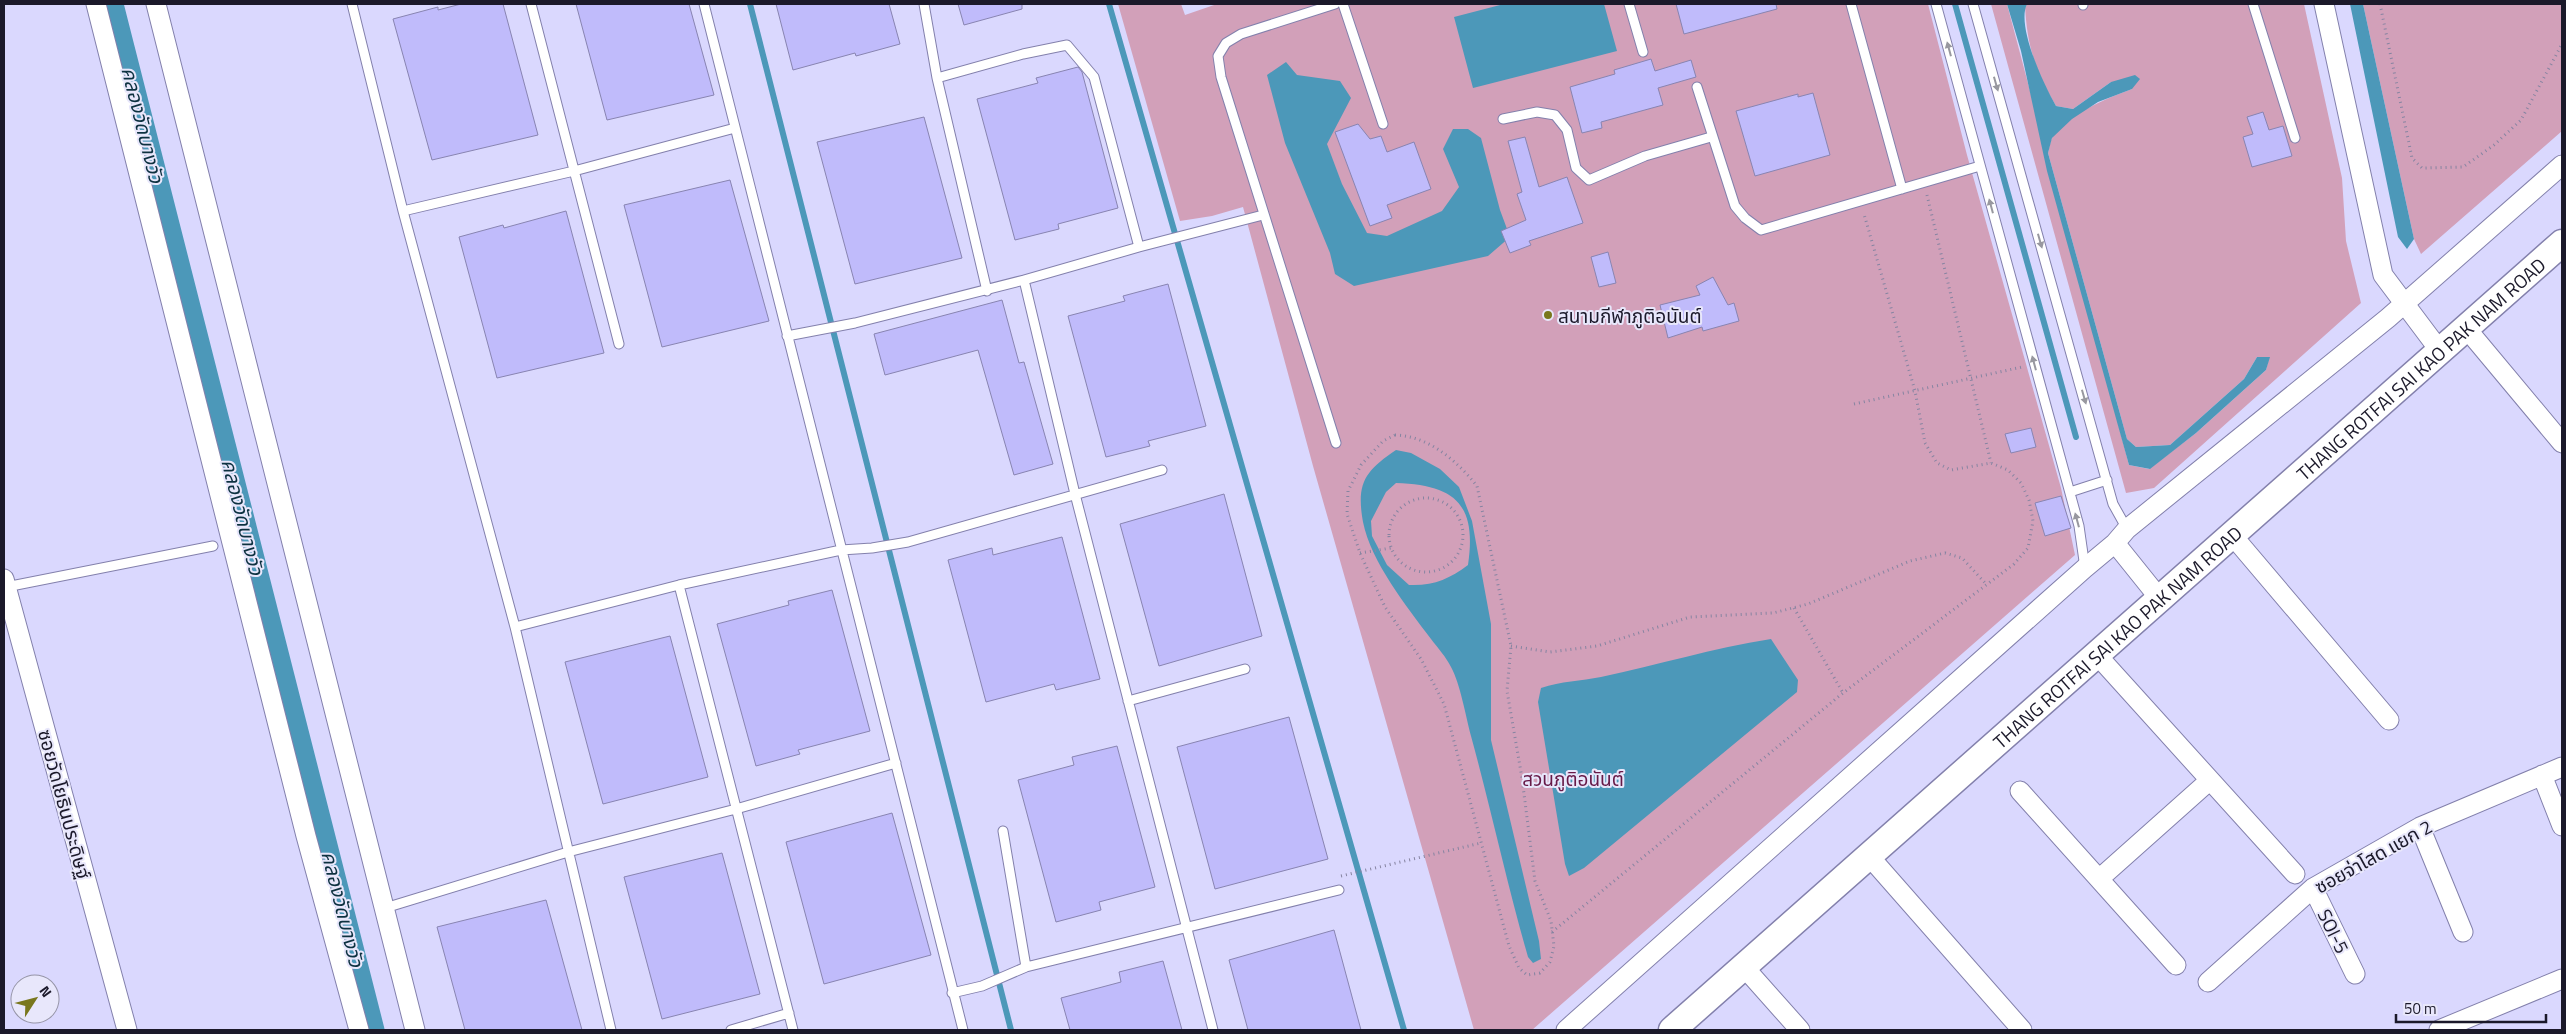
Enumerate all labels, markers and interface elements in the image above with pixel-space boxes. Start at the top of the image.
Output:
one-way arrow [1944,42,1952,57]
water label: คลองวัดบางวัว [114,64,173,187]
one-way arrow [1992,77,2000,92]
one-way arrow [1987,199,1995,214]
one-way arrow [2036,233,2044,248]
street label: THANG ROTFAI SAI KAO PAK NAM ROAD [2289,250,2551,487]
place label: สนามกีฬาภูติอนันต์ [1558,301,1702,330]
marker: สนามกีฬาภูติอนันต์ [1542,309,1554,321]
one-way arrow [2030,355,2038,371]
one-way arrow [2080,390,2088,405]
water label: คลองวัดบางวัว [214,456,273,579]
one-way arrow [2073,512,2081,527]
street label: THANG ROTFAI SAI KAO PAK NAM ROAD [1986,518,2248,755]
street label: ซอยวัดโยธินประดิษฐ์ [31,726,99,882]
park label: สวนภูติอนันต์ [1522,764,1624,793]
street label: ซอยจ่าโสด แยก 2 [2309,812,2437,900]
water label: คลองวัดบางวัว [314,848,373,971]
street label: SOI-5 [2311,904,2357,958]
north arrow [10,974,60,1024]
text: N [35,981,57,1001]
scale bar [2396,992,2546,1024]
text: 50 m [2404,997,2437,1020]

